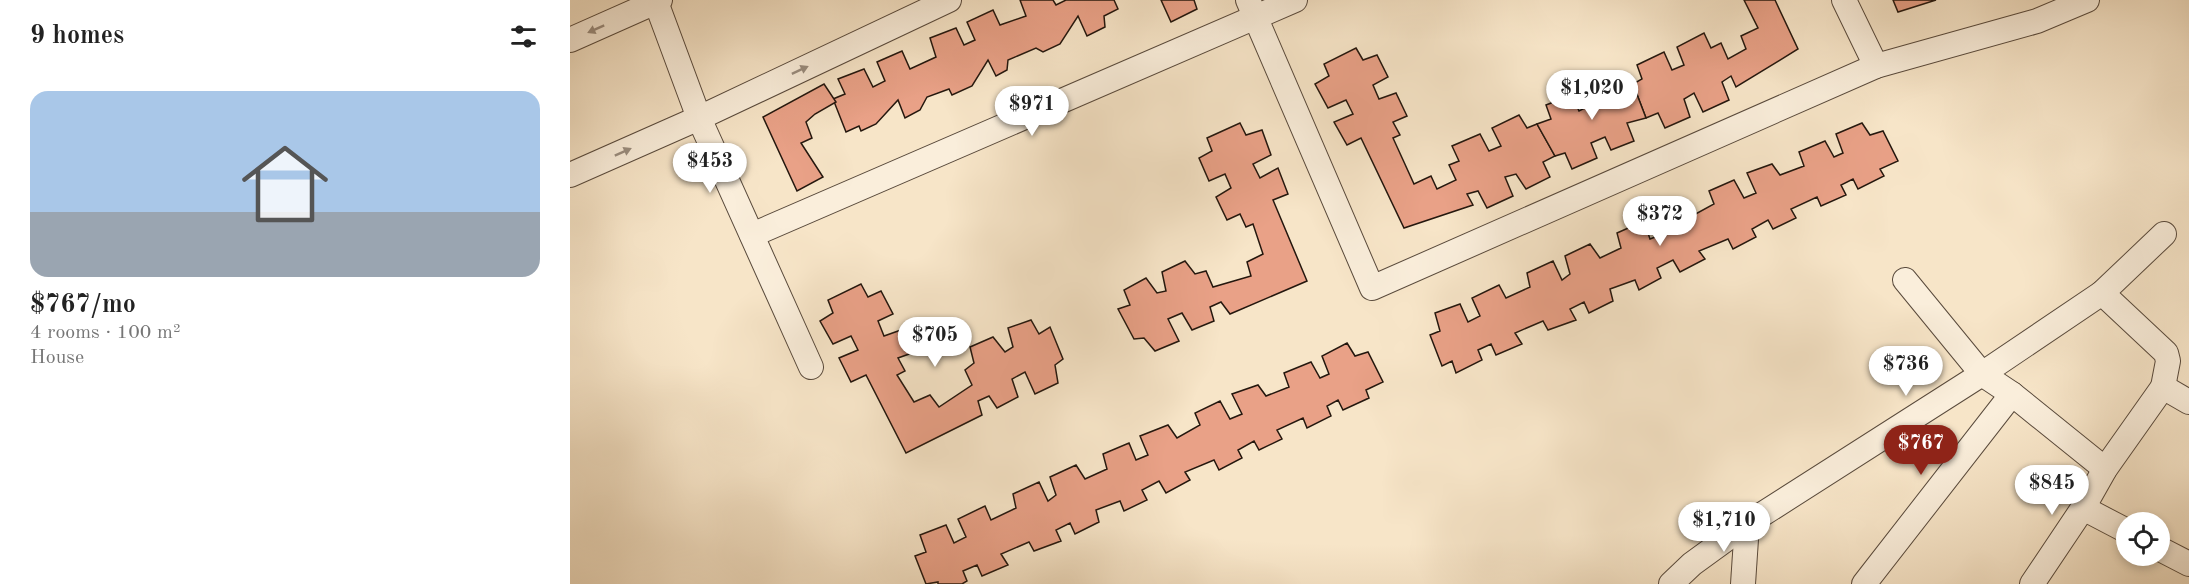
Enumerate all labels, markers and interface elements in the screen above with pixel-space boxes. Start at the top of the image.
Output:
icon: filters [507,20,540,53]
text: 9 homes [30,23,124,49]
one-way arrow [587,24,605,34]
one-way arrow [792,65,809,74]
pin: $1,020 [1543,70,1641,121]
text: $1,020 [1560,79,1624,99]
pin: $971 [996,86,1068,137]
text: $971 [1009,95,1055,115]
icon: home [231,130,339,238]
pin: $453 [674,143,746,194]
one-way arrow [615,147,632,156]
text: $453 [687,152,733,172]
pin: $372 [1624,196,1696,247]
text: $372 [1637,205,1683,225]
text: $767/mo [30,292,136,318]
pin: $705 [899,317,971,368]
text: 4 rooms · 100 m² [30,323,180,343]
text: $705 [912,326,958,346]
pin: $736 [1870,346,1942,397]
text: House [30,348,84,368]
text: $736 [1883,355,1929,375]
pin: $767 [1885,425,1957,476]
text: $767 [1898,434,1944,454]
pin: $845 [2016,465,2088,516]
text: $845 [2029,474,2075,494]
pin: $1,710 [1675,502,1773,553]
text: $1,710 [1692,511,1756,531]
map controls [2116,512,2170,566]
button: locate [2116,512,2170,566]

